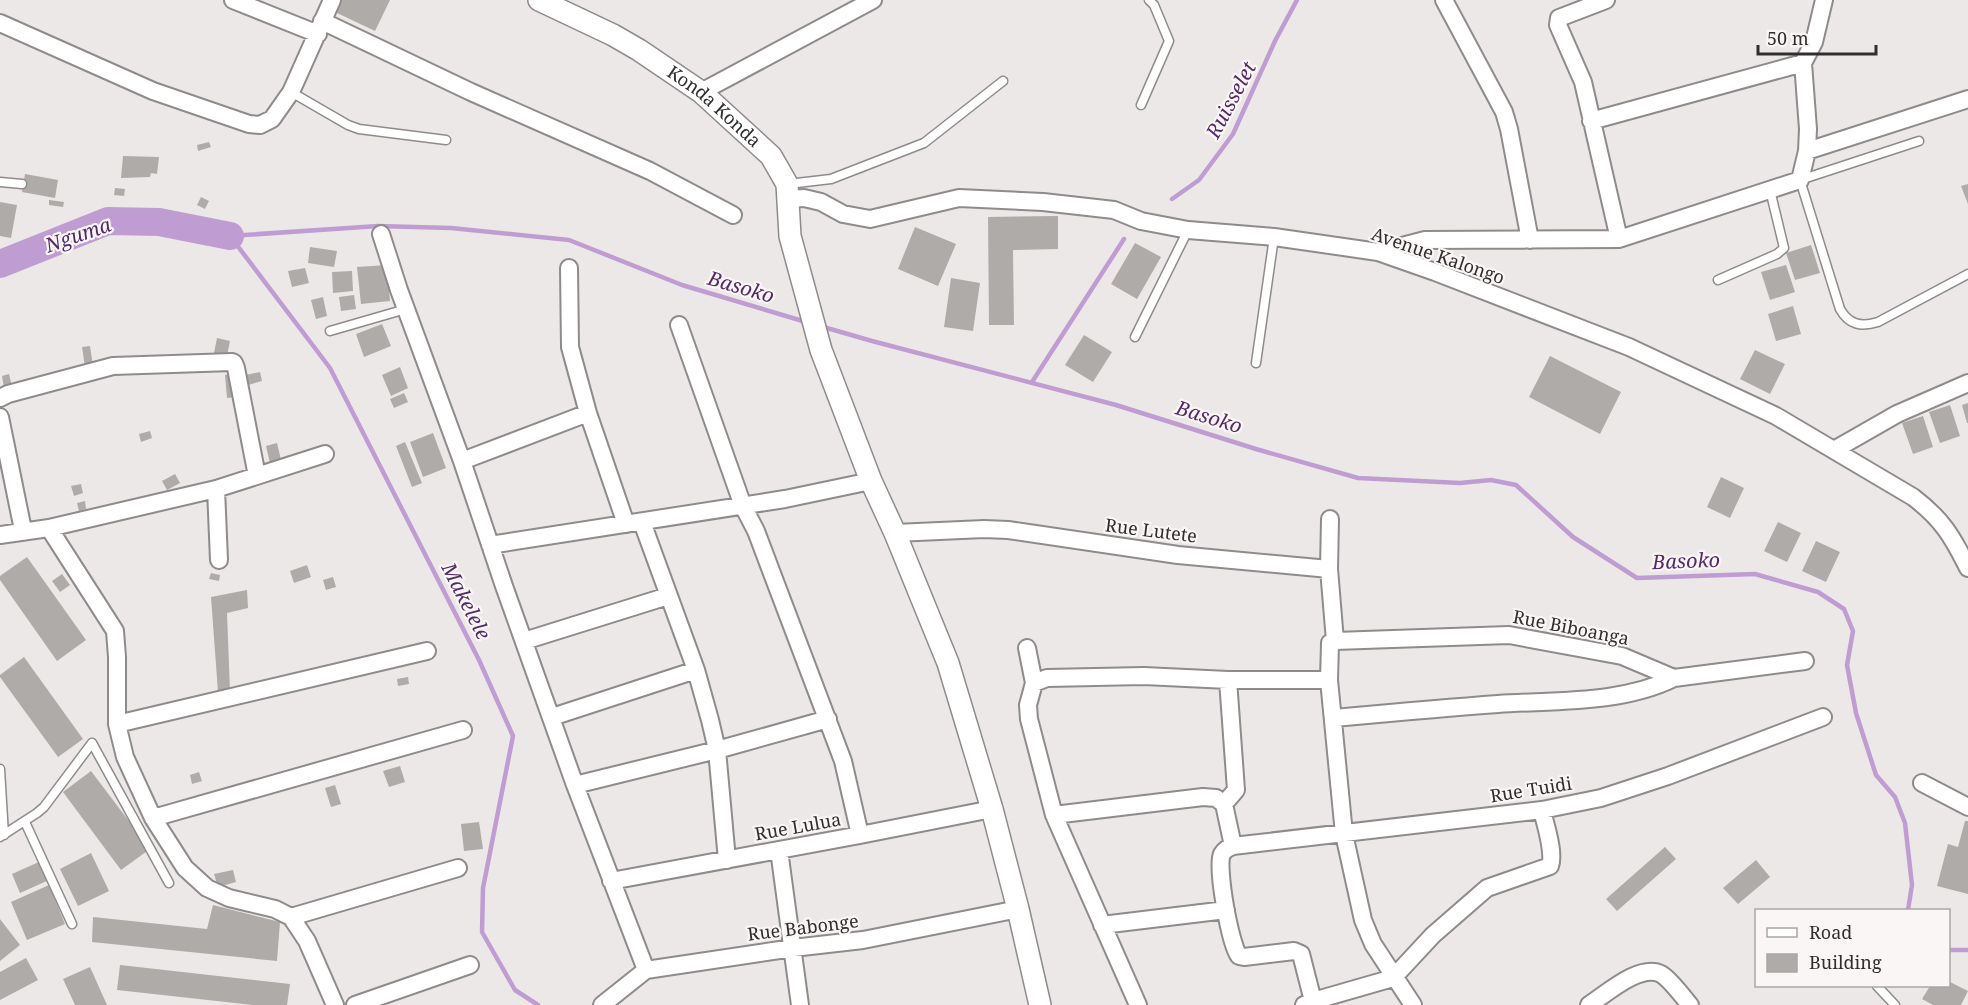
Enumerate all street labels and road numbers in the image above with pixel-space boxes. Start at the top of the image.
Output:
street label: Konda Konda [663,60,767,152]
street label: Avenue Kalongo [1369,221,1508,289]
street label: Rue Lutete [1104,512,1198,548]
street label: Rue Biboanga [1511,604,1631,650]
street label: Rue Tuidi [1488,771,1574,807]
street label: Rue Lulua [753,807,843,845]
street label: Rue Babonge [746,908,860,946]

